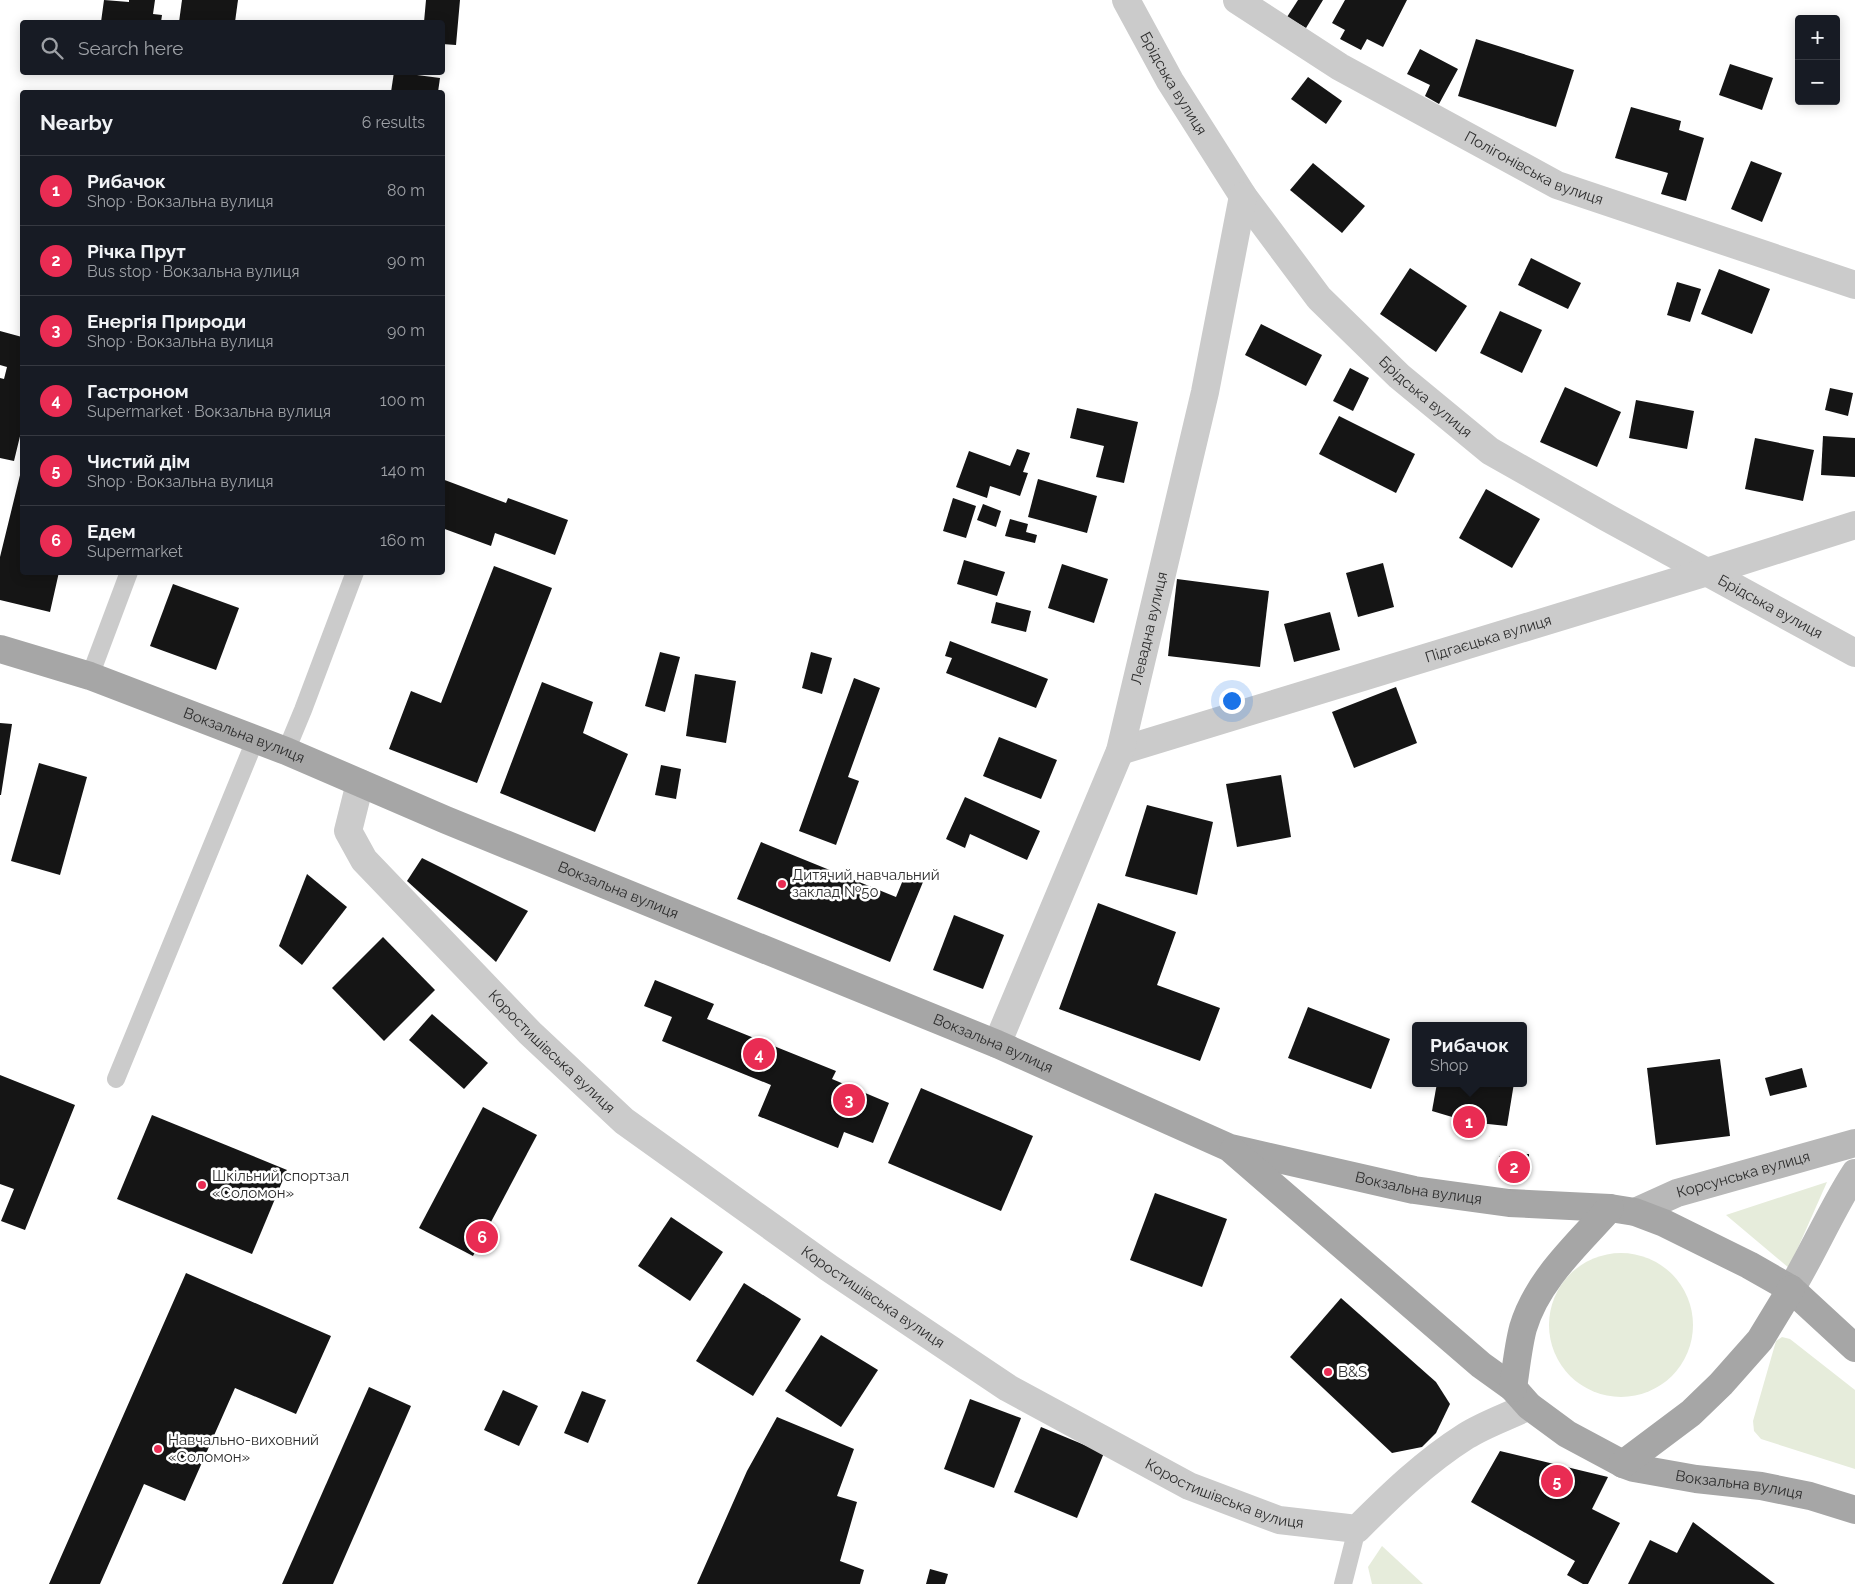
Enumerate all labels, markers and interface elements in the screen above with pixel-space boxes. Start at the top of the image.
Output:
map controls [1795,15,1840,105]
button: + [1795,15,1840,60]
search box [20,20,445,75]
street label: Брідська вулиця [1136,29,1211,138]
icon: search [38,34,66,62]
text: Search here [78,37,184,59]
button: − [1795,60,1840,105]
text: Nearby [40,110,113,135]
text: 6 results [362,113,425,132]
street label: Полігонівська вулиця [1461,127,1606,209]
text: Рибачок [87,170,166,192]
text: 1 [52,181,60,200]
text: 80 m [387,181,425,200]
text: Shop · Вокзальна вулиця [87,192,274,211]
text: Річка Прут [87,240,186,262]
text: 2 [51,251,61,270]
text: 90 m [387,251,425,270]
text: Bus stop · Вокзальна вулиця [87,262,300,281]
text: Енергія Природи [87,310,246,332]
text: 3 [52,321,60,340]
text: 90 m [387,321,425,340]
text: Shop · Вокзальна вулиця [87,332,274,351]
street label: Брідська вулиця [1375,352,1476,441]
text: Гастроном [87,380,189,402]
text: 4 [51,391,61,410]
text: 100 m [380,391,425,410]
text: Supermarket · Вокзальна вулиця [87,402,331,421]
text: Чистий дім [87,450,190,472]
text: 5 [52,461,60,480]
text: 140 m [381,461,425,480]
text: Shop · Вокзальна вулиця [87,472,274,491]
text: Едем [87,520,136,542]
text: 6 [51,531,61,550]
text: 160 m [380,531,425,550]
text: Supermarket [87,542,183,561]
street label: Левадна вулиця [1127,570,1171,686]
street label: Брідська вулиця [1715,571,1826,643]
street label: Підгаєцька вулиця [1423,611,1554,666]
your location [1219,688,1245,714]
street label: Вокзальна вулиця [181,704,307,767]
street label: Вокзальна вулиця [555,857,681,923]
place label: Дитячий навчальний заклад №50 [792,866,940,901]
marker: Дитячий навчальний заклад №50 [776,878,788,890]
street label: Коростишівська вулиця [485,986,619,1117]
street label: Вокзальна вулиця [930,1010,1056,1077]
popup [1412,1022,1527,1087]
text: Рибачок [1430,1034,1509,1056]
pin: 4 [743,1035,775,1073]
text: Shop [1430,1056,1468,1075]
pin: 3 [833,1081,865,1119]
pin: 1 [1453,1103,1485,1141]
street label: Корсунська вулиця [1675,1147,1812,1202]
pin: 2 [1498,1148,1530,1186]
place label: Шкільний спортзал «Соломон» [212,1167,349,1202]
street label: Вокзальна вулиця [1353,1168,1483,1208]
marker: Шкільний спортзал «Соломон» [196,1179,208,1191]
pin: 6 [466,1218,498,1256]
street label: Коростишівська вулиця [798,1242,948,1352]
place label: B&S [1338,1363,1367,1381]
marker: B&S [1322,1366,1334,1378]
place label: Навчально-виховний «Соломон» [168,1431,319,1466]
marker: Навчально-виховний «Соломон» [152,1443,164,1455]
street label: Коростишівська вулиця [1142,1455,1305,1532]
pin: 5 [1541,1462,1573,1500]
street label: Вокзальна вулиця [1674,1467,1804,1503]

